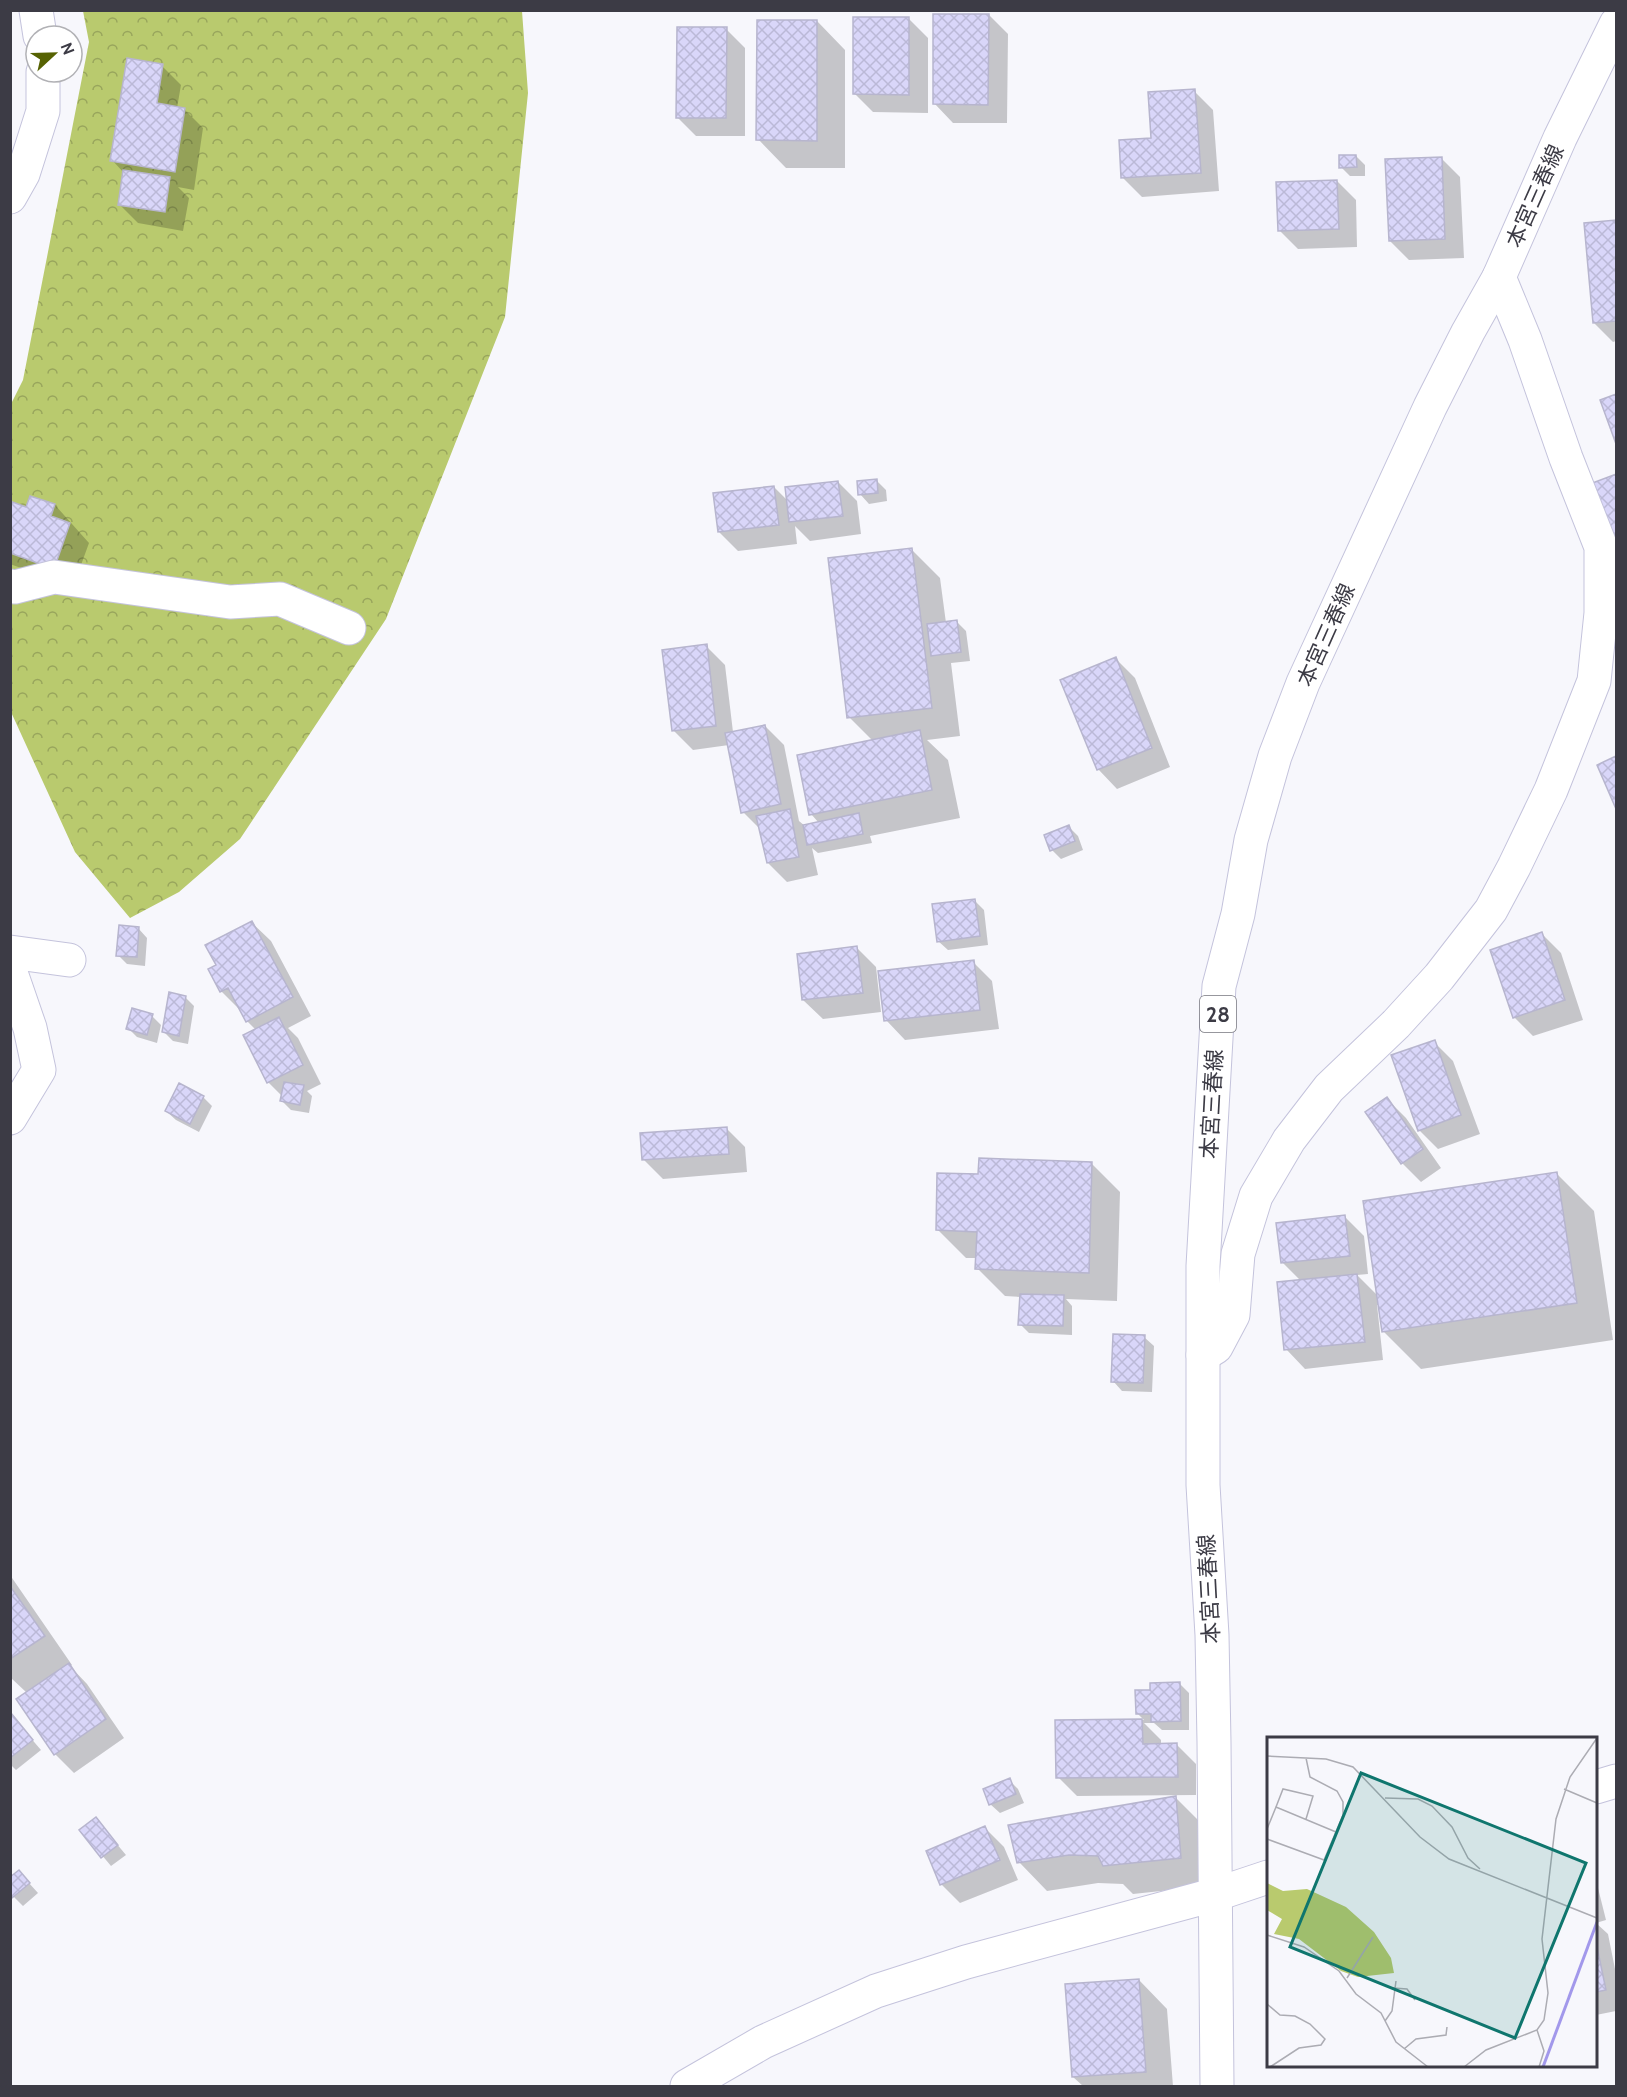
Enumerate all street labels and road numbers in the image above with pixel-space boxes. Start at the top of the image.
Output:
street label: 本宮三春線 [1500,140,1570,252]
street label: 本宮三春線 [1291,579,1361,691]
road number: 28 [1200,996,1236,1032]
street label: 本宮三春線 [1196,1048,1228,1160]
street label: 本宮三春線 [1193,1533,1225,1645]

